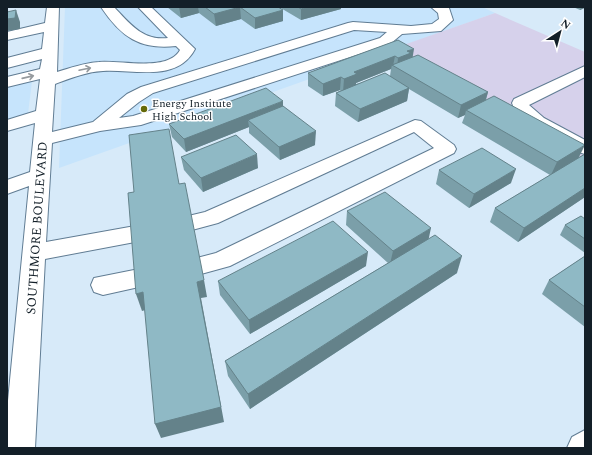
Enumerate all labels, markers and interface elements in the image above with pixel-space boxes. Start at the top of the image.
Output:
north arrow [540,12,580,52]
text: N [557,15,574,34]
one-way arrow [78,65,91,73]
one-way arrow [21,72,34,80]
place label: Energy Institute High School [152,95,231,125]
marker: Energy Institute High School [139,104,149,114]
street label: SOUTHMORE BOULEVARD [21,141,53,315]

